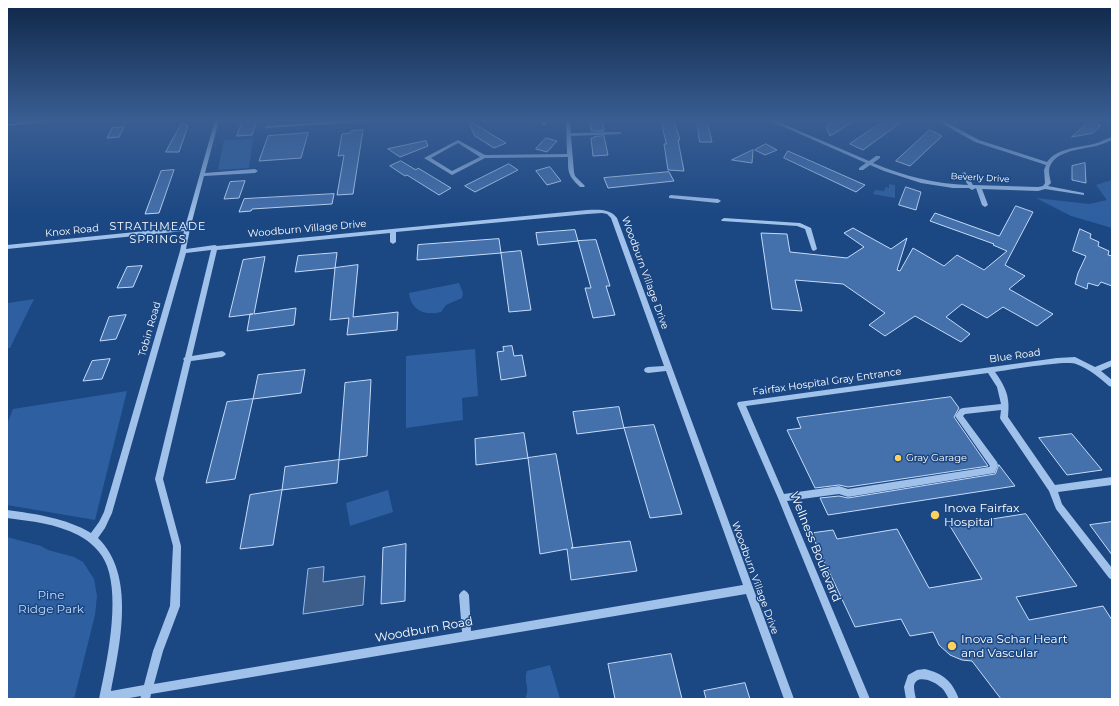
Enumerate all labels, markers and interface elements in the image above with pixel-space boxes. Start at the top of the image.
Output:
street label: Beverly Drive [950,171,1010,185]
street label: Woodburn Village Drive [619,215,671,331]
street label: Woodburn Village Drive [247,218,367,240]
district label: STRATHMEADE SPRINGS [110,220,206,246]
street label: Knox Road [45,222,99,240]
street label: Tobin Road [136,300,164,358]
street label: Blue Road [989,346,1041,366]
street label: Fairfax Hospital Gray Entrance [752,366,902,398]
place label: Gray Garage [906,452,967,464]
marker: Gray Garage [893,453,903,463]
street label: Wellness Boulevard [786,490,844,604]
place label: Inova Fairfax Hospital [944,501,1019,529]
marker: Inova Fairfax Hospital [929,509,941,521]
street label: Woodburn Village Drive [729,520,781,636]
park label: Pine Ridge Park [18,588,84,616]
street label: Woodburn Road [374,614,474,646]
place label: Inova Schar Heart and Vascular [961,632,1068,660]
marker: Inova Schar Heart and Vascular [946,640,958,652]

